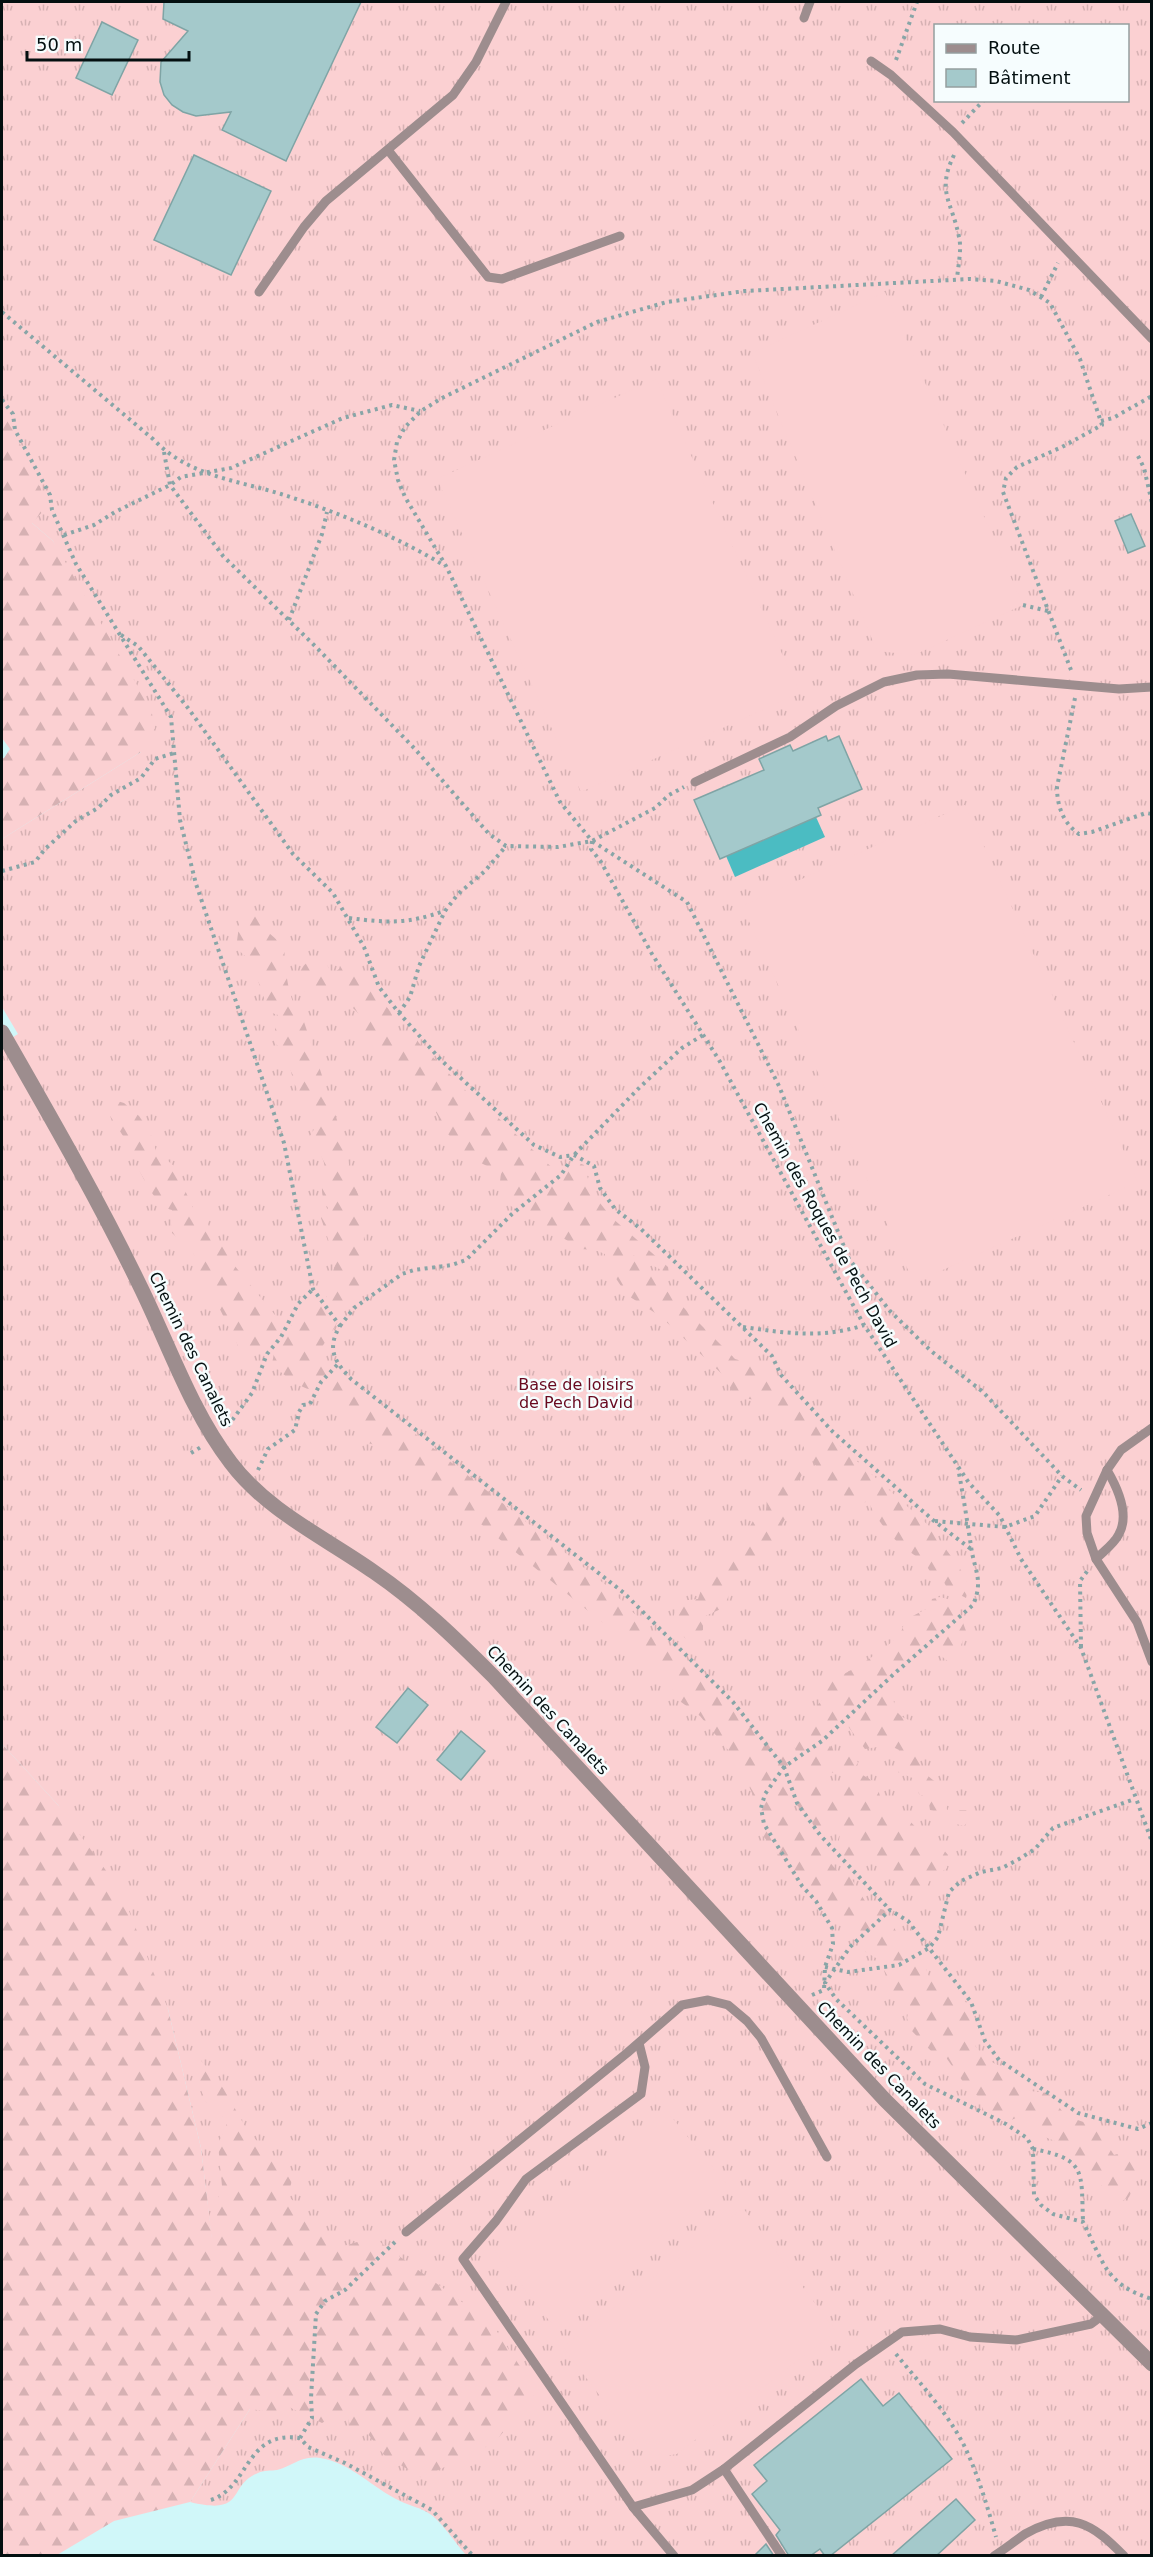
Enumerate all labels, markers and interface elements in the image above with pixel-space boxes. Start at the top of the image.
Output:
scale bar [27,24,189,62]
legend [934,24,1129,102]
text: 50 m [36,34,82,55]
text: Route [988,37,1040,58]
text: Bâtiment [988,67,1071,88]
street label: Chemin des Roques de Pech David [749,1099,901,1351]
street label: Chemin des Canalets [145,1269,237,1429]
park label: Base de loisirs de Pech David [518,1375,634,1412]
street label: Chemin des Canalets [483,1641,613,1779]
street label: Chemin des Canalets [813,1997,945,2133]

